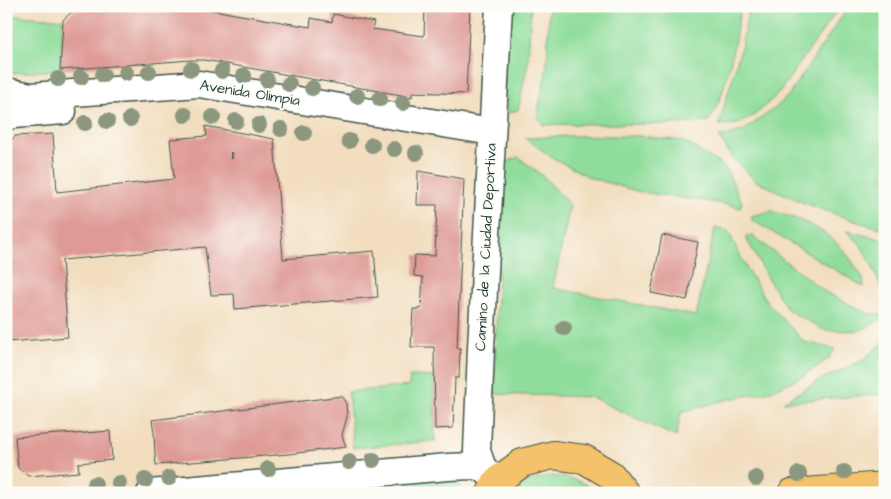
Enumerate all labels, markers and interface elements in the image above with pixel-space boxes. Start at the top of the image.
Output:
street label: Avenida Olimpia [198,75,302,111]
street label: Camino de la Ciudad Deportiva [470,142,502,351]
house number: 11 [231,147,235,164]

